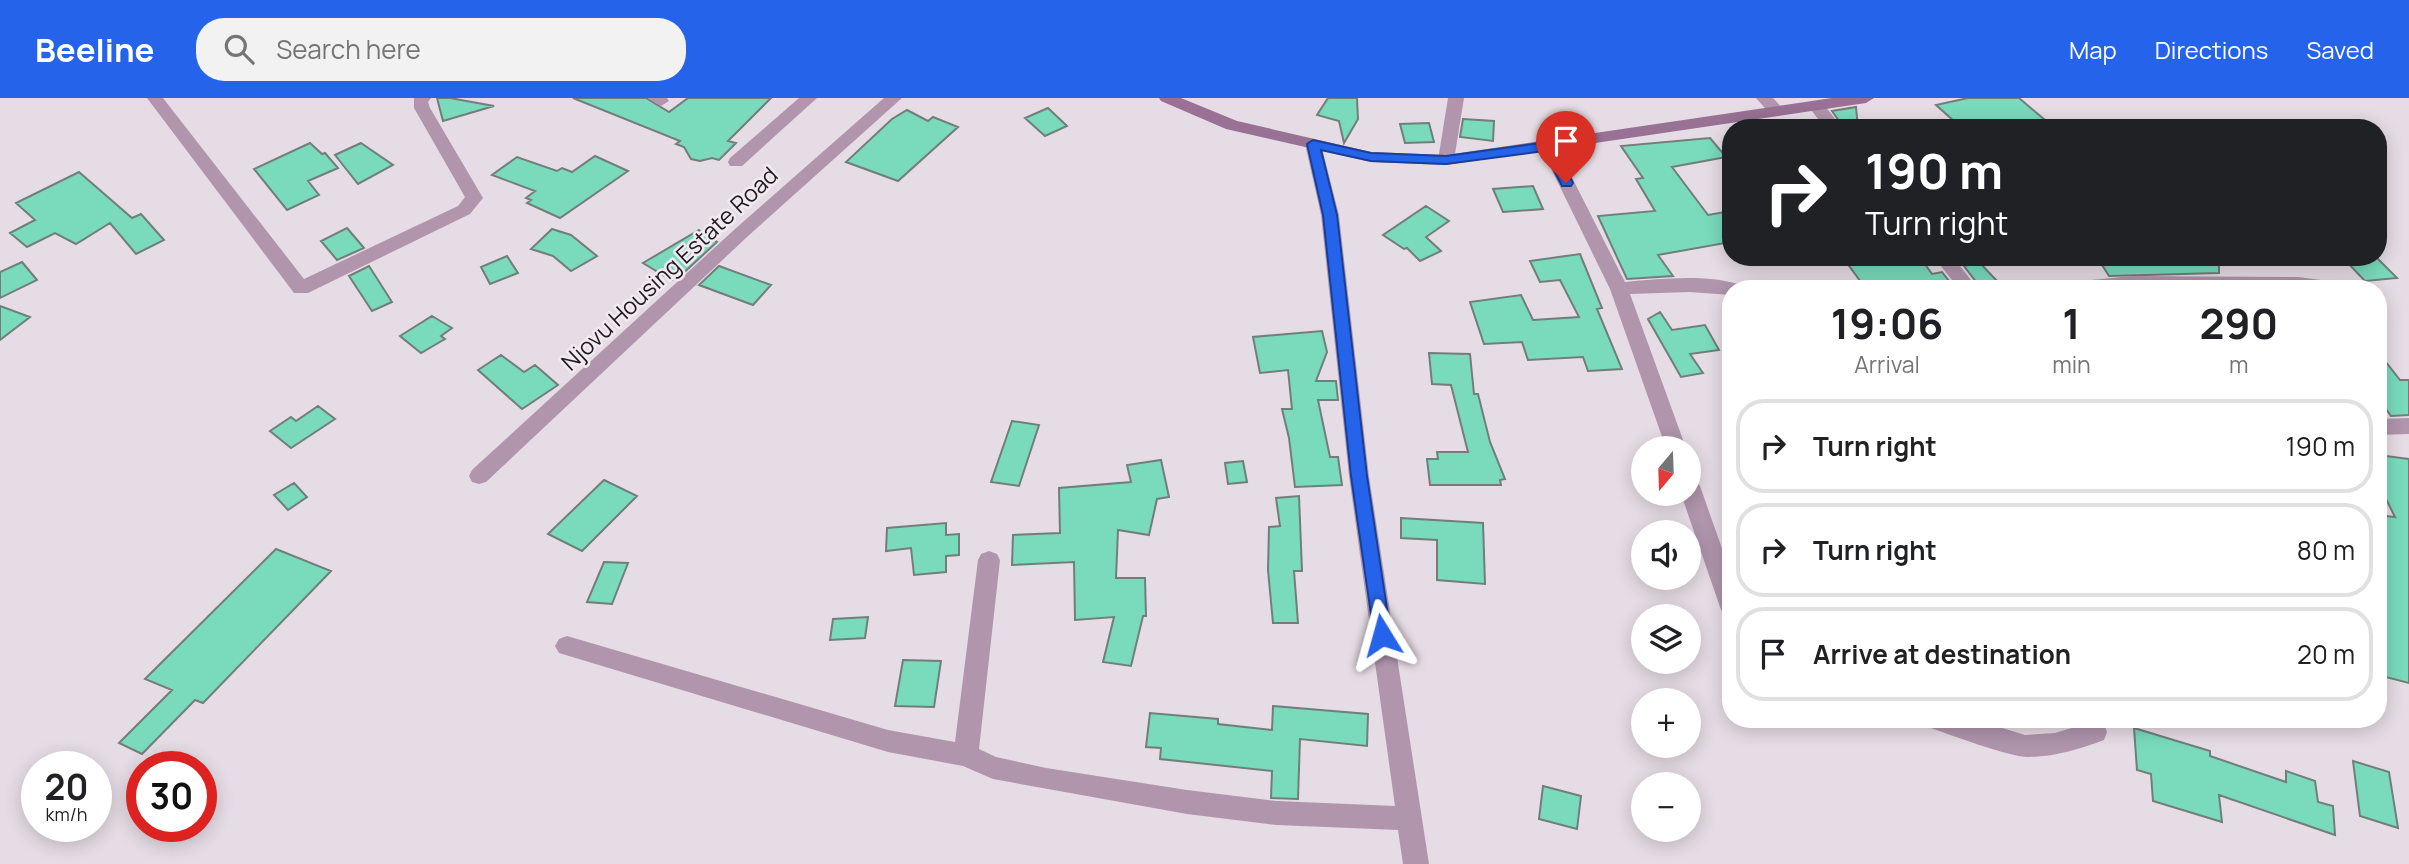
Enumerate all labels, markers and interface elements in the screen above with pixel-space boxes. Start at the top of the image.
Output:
search box [196,18,686,81]
text: Beeline [35,27,154,72]
icon: search [220,30,258,68]
text: Search here [276,31,421,67]
text: Map [2069,33,2117,66]
text: Directions [2155,33,2268,66]
text: Saved [2306,33,2374,66]
pin [1536,111,1596,183]
icon: arrive [1547,122,1585,160]
text: 190 m [1865,137,2003,204]
icon: right [1750,147,1841,238]
street label: Njovu Housing Estate Road [554,159,784,377]
text: Turn right [1865,201,2008,245]
text: 19:06 [1831,294,1943,352]
text: 1 [2062,294,2081,352]
text: 290 [2199,294,2278,352]
text: Arrival [1854,348,1920,380]
text: min [2052,348,2091,380]
text: m [2229,348,2249,380]
icon: right [1754,427,1792,465]
text: Turn right [1813,428,1937,464]
text: 190 m [2286,428,2355,464]
north arrow [1631,436,1701,506]
map controls [1631,436,1701,842]
button: sound [1631,520,1701,590]
icon: right [1754,531,1792,569]
text: Turn right [1813,532,1937,568]
text: 80 m [2297,532,2355,568]
position arrow [1345,598,1419,672]
button: layers [1631,604,1701,674]
icon: arrive [1754,635,1792,673]
text: Arrive at destination [1813,636,2071,672]
text: 20 m [2297,636,2355,672]
button: + [1631,688,1701,758]
speed limit sign: 30 [126,751,217,842]
text: 20 [45,763,88,811]
button: − [1631,772,1701,842]
text: km/h [46,802,87,826]

